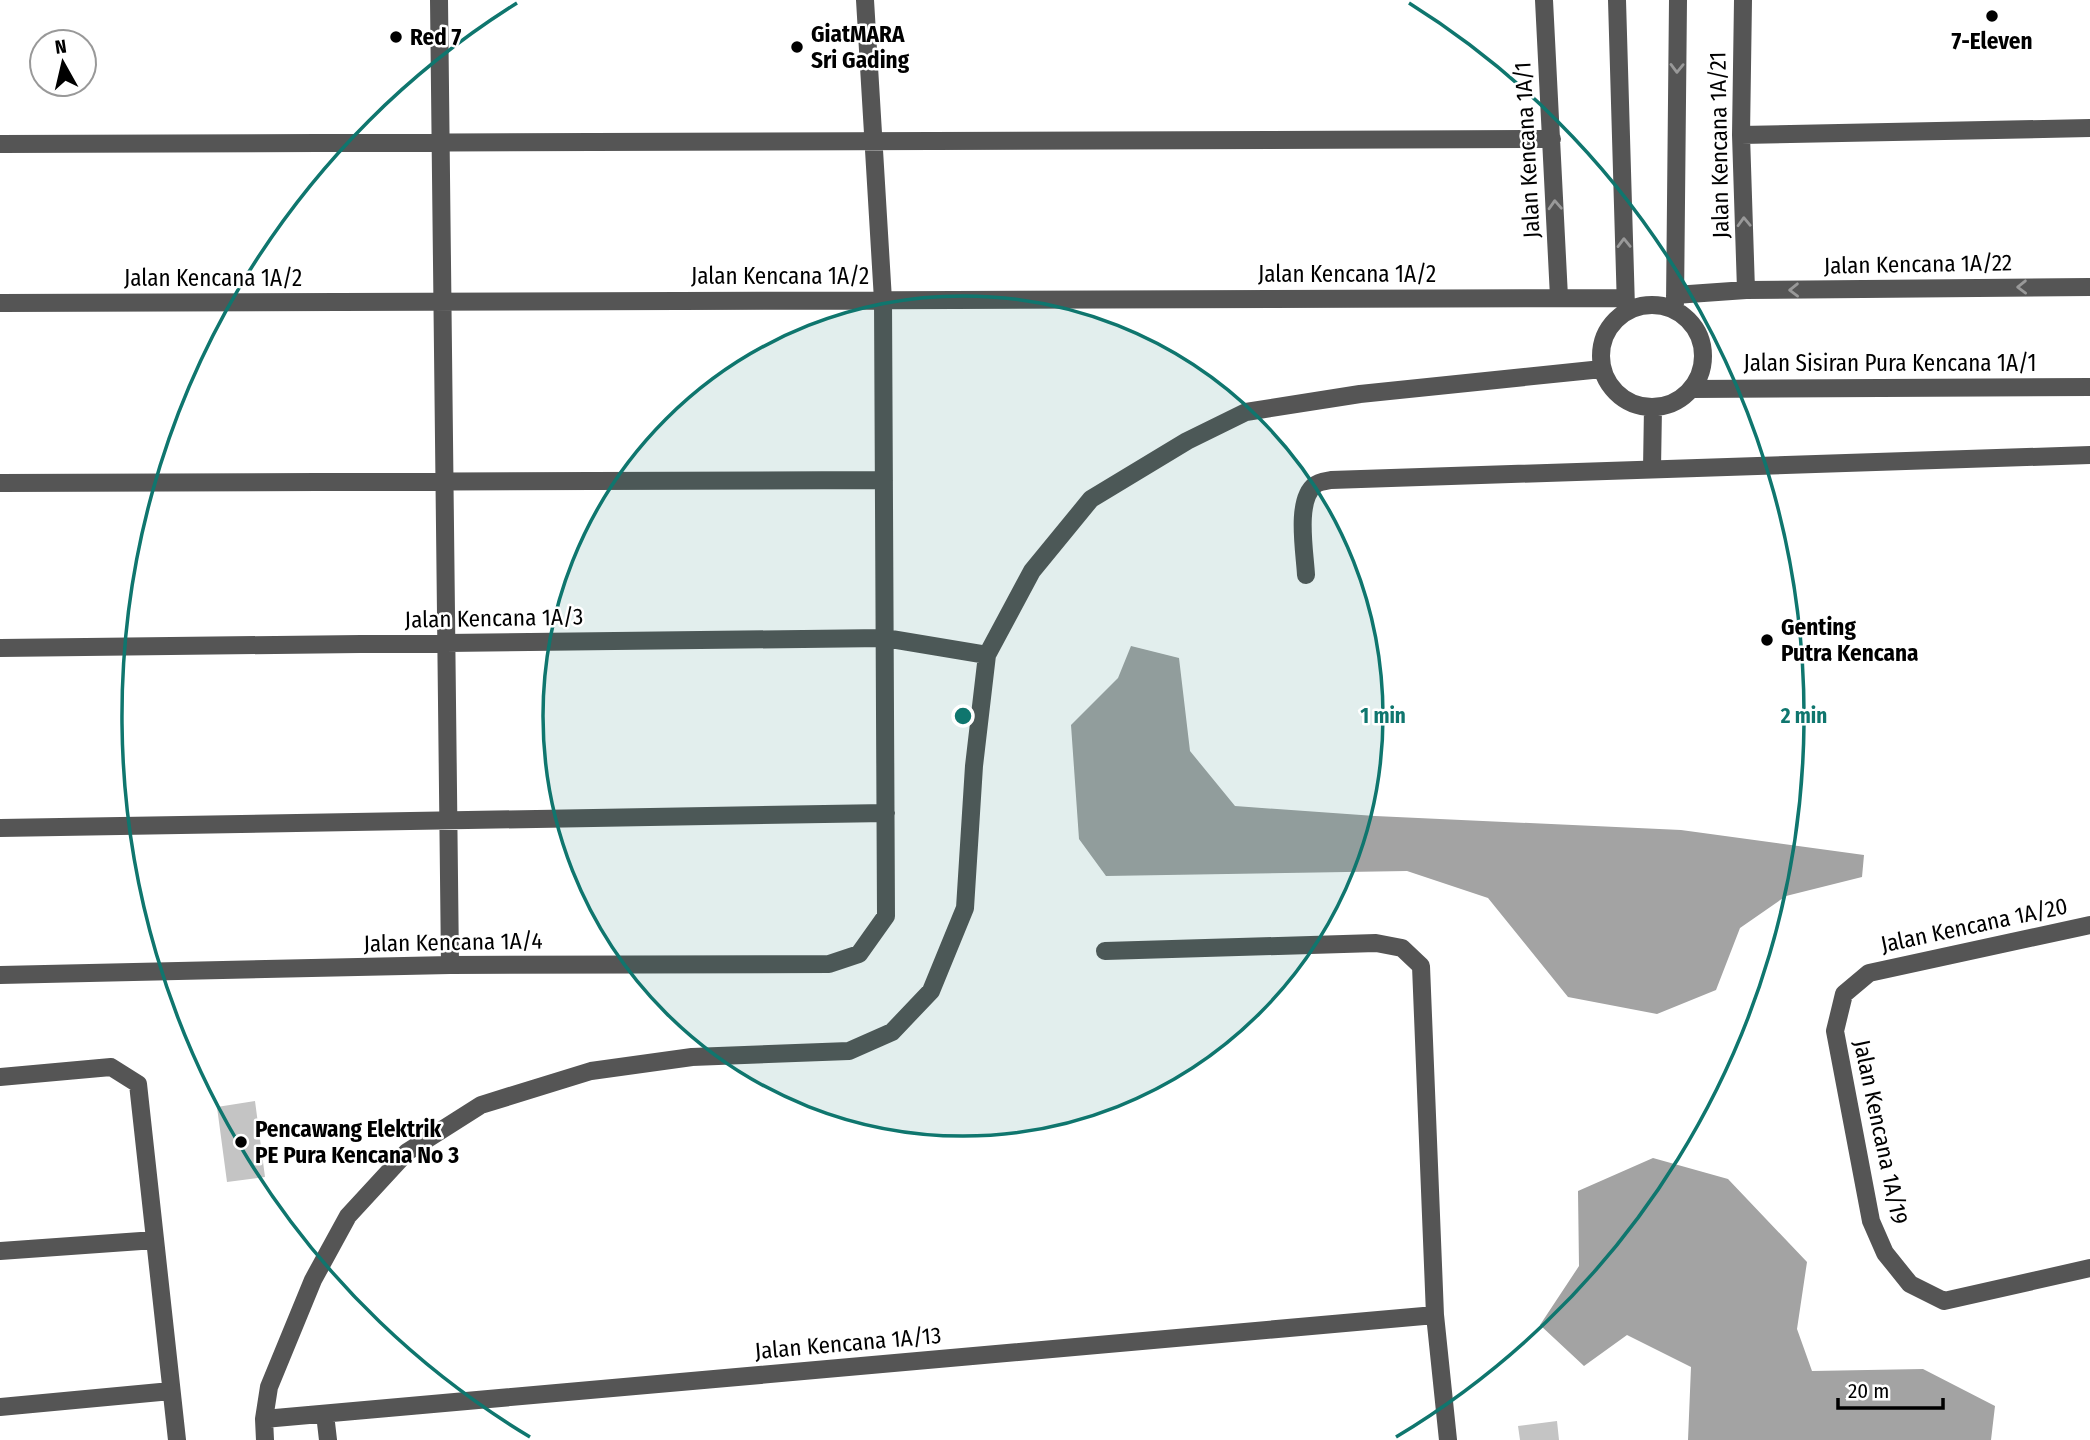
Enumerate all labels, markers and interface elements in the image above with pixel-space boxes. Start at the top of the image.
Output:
marker: 7-Eleven [1984,8,2000,24]
place label: GiatMARA Sri Gading [811,20,910,74]
place label: Red 7 [410,23,462,51]
place label: 7-Eleven [1951,27,2033,55]
north arrow [28,28,98,98]
marker: Red 7 [388,29,404,45]
text: N [53,34,68,59]
marker: GiatMARA Sri Gading [789,39,805,55]
street label: Jalan Kencana 1A/21 [1703,51,1735,239]
street label: Jalan Kencana 1A/1 [1508,61,1546,239]
one-way arrow [1670,63,1685,74]
one-way arrow [1547,199,1562,210]
one-way arrow [1736,216,1752,227]
one-way arrow [1616,237,1631,248]
street label: Jalan Kencana 1A/22 [1824,248,2012,280]
street label: Jalan Kencana 1A/2 [1258,260,1436,288]
street label: Jalan Kencana 1A/2 [691,262,869,290]
street label: Jalan Kencana 1A/2 [124,264,302,292]
one-way arrow [2016,279,2027,295]
one-way arrow [1789,282,1799,298]
street label: Jalan Sisiran Pura Kencana 1A/1 [1744,349,2036,377]
street label: Jalan Kencana 1A/3 [404,602,584,634]
place label: Genting Putra Kencana [1781,613,1918,667]
marker: Genting Putra Kencana [1759,632,1775,648]
text: 1 min [1360,703,1406,729]
text: 2 min [1780,703,1827,729]
centre of rings [951,704,975,728]
street label: Jalan Kencana 1A/20 [1878,892,2070,958]
street label: Jalan Kencana 1A/4 [363,926,543,958]
street label: Jalan Kencana 1A/19 [1848,1037,1914,1227]
place label: Pencawang Elektrik PE Pura Kencana No 3 [255,1115,459,1169]
marker: Pencawang Elektrik PE Pura Kencana No 3 [233,1134,249,1150]
street label: Jalan Kencana 1A/13 [754,1321,942,1365]
scale bar [1838,1366,1943,1410]
text: 20 m [1848,1378,1889,1404]

